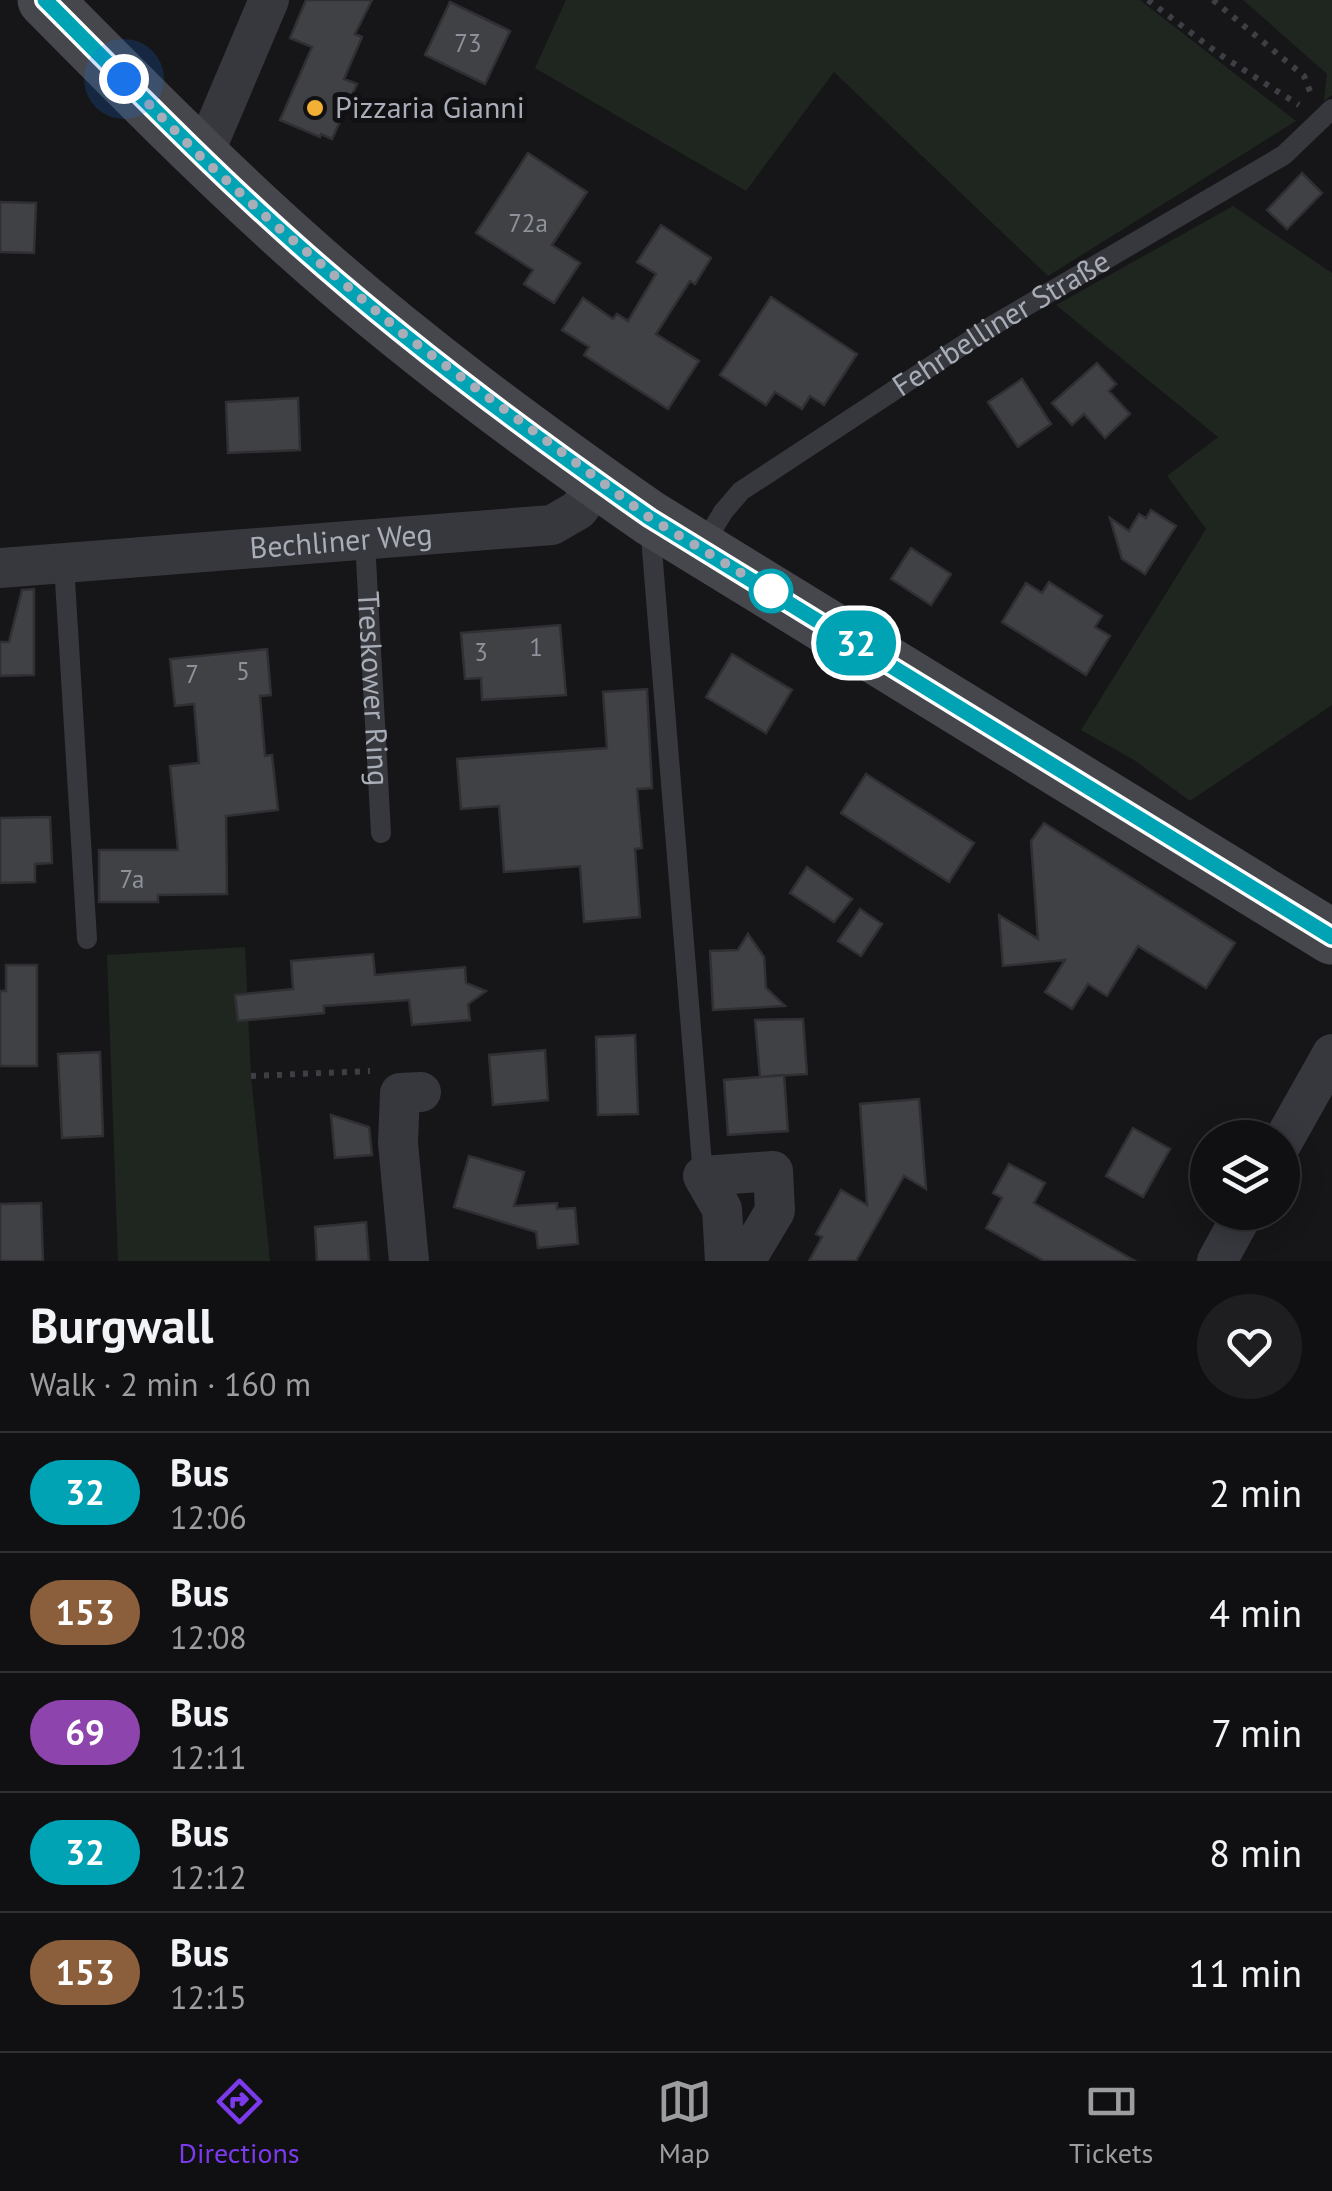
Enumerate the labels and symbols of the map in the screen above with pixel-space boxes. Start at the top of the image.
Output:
house number: 73 [454,27,482,59]
your location [99,54,149,104]
place label: Pizzaria Gianni [335,87,525,126]
marker: Pizzaria Gianni [304,97,326,119]
house number: 72a [508,207,548,239]
street label: Fehrbelliner Straße [884,240,1116,404]
street label: Bechliner Weg [248,513,434,566]
unlabelled marker [750,570,792,612]
street label: Treskower Ring [350,590,399,787]
line badge: 32 [811,610,901,676]
house number: 1 [529,631,543,663]
house number: 3 [474,636,488,668]
house number: 5 [236,655,250,687]
house number: 7 [185,658,199,690]
house number: 7a [120,863,144,895]

